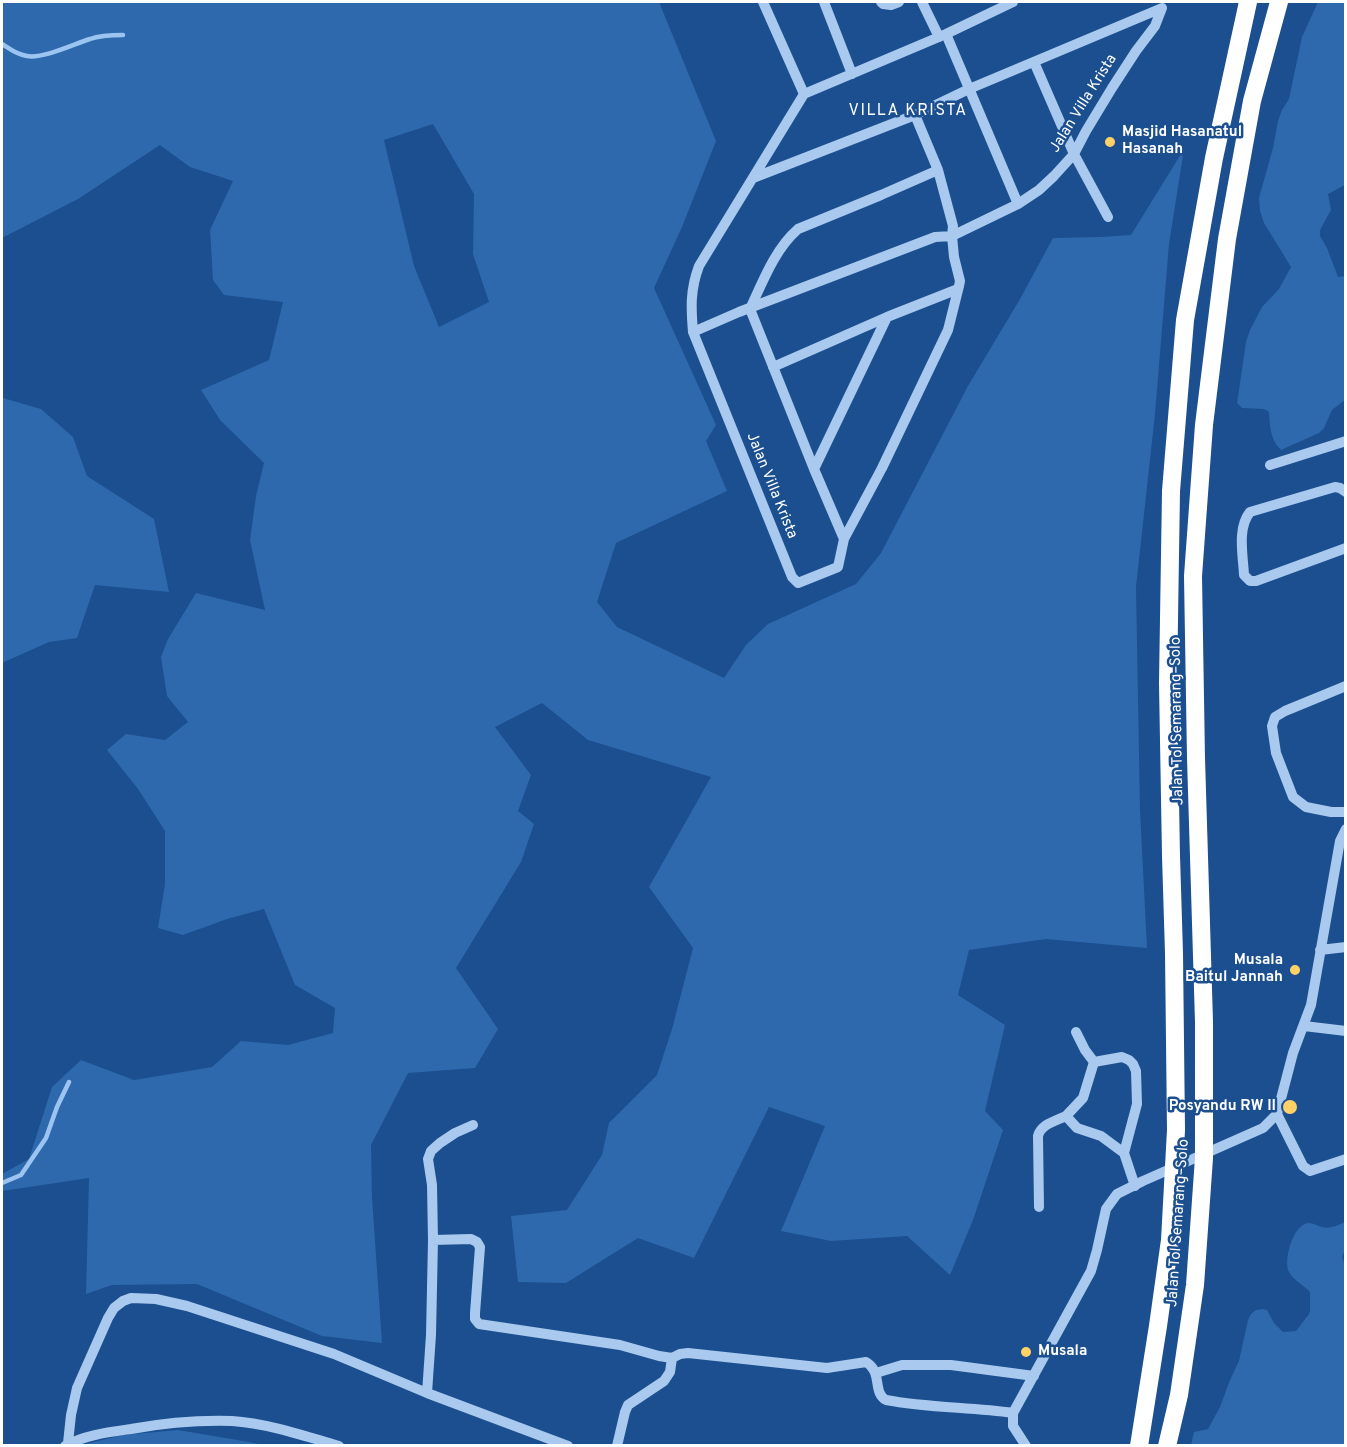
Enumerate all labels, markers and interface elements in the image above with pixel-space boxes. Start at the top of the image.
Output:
street label: Jalan Villa Krista [1047,51,1121,157]
district label: VILLA KRISTA [849,102,967,122]
place label: Masjid Hasanatul Hasanah [1122,124,1242,159]
marker: Masjid Hasanatul Hasanah [1103,135,1117,149]
street label: Jalan Villa Krista [742,430,800,542]
street label: Jalan Tol Semarang–Solo [1168,637,1188,805]
place label: Musala Baitul Jannah [1185,952,1283,987]
marker: Musala Baitul Jannah [1288,963,1302,977]
place label: Posyandu RW II [1169,1098,1276,1116]
marker: Posyandu RW II [1281,1098,1299,1116]
street label: Jalan Tol Semarang–Solo [1164,1138,1194,1308]
place label: Musala [1038,1343,1087,1361]
marker: Musala [1019,1345,1033,1359]

